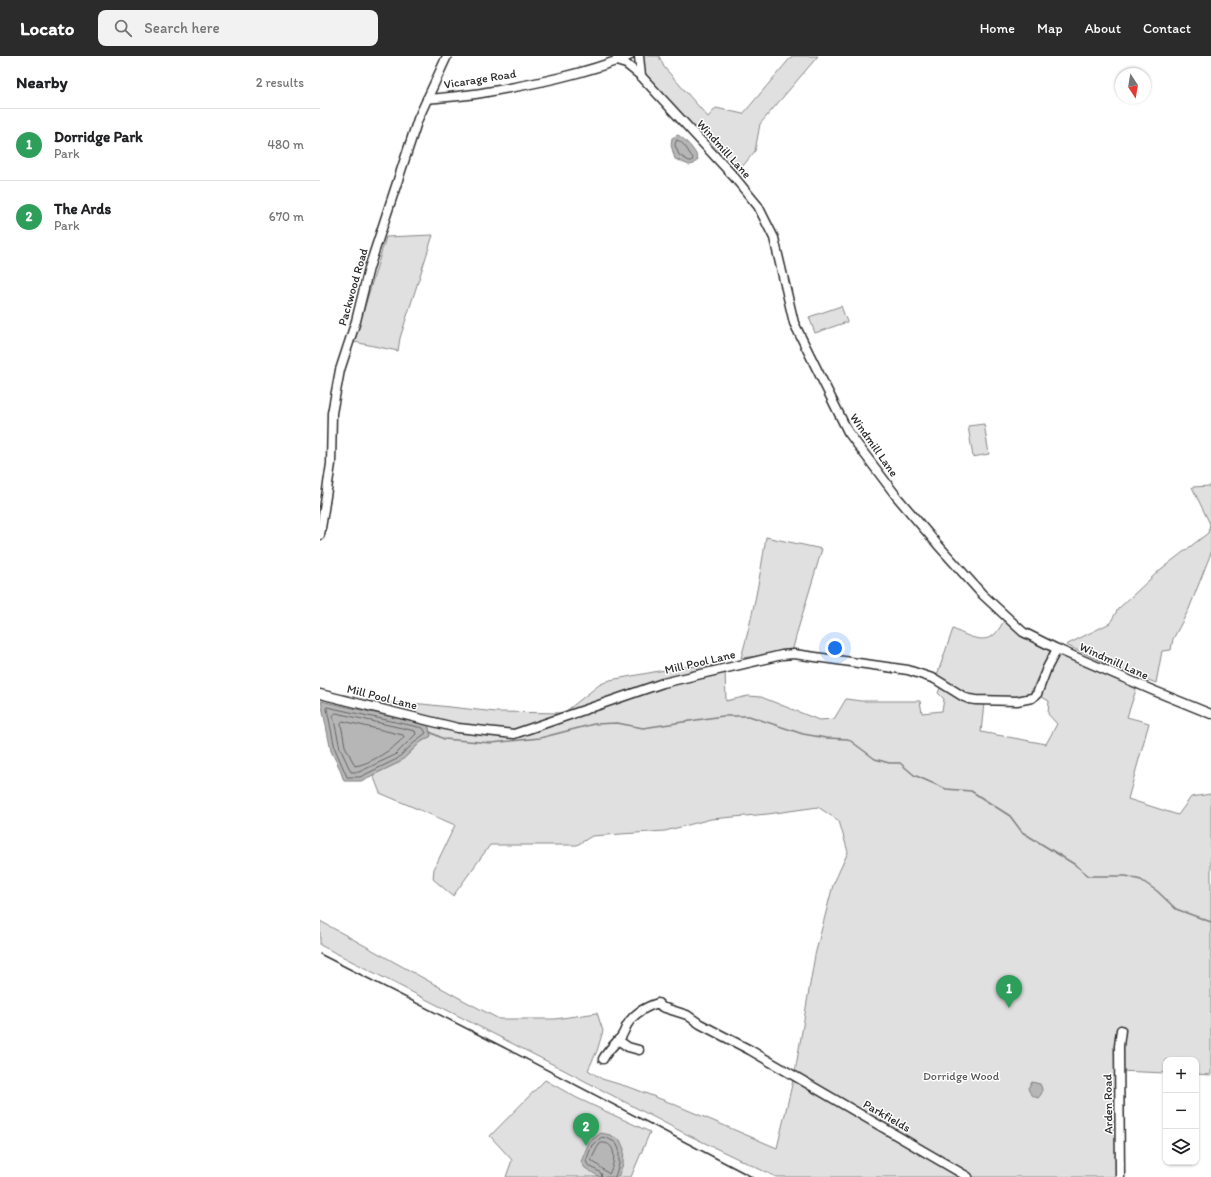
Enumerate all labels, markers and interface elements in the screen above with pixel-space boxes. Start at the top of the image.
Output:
search box [98,10,378,46]
text: Locato [20,17,74,40]
icon: search [112,17,134,39]
text: Search here [144,19,220,37]
text: Home [980,20,1015,37]
text: Map [1037,20,1063,37]
text: About [1085,20,1121,37]
text: Contact [1143,20,1191,37]
street label: Vicarage Road [443,66,518,92]
north arrow [1115,68,1151,104]
text: Nearby [16,72,68,92]
text: 2 results [256,75,304,90]
street label: Windmill Lane [694,117,754,181]
text: Dorridge Park [54,128,143,146]
text: 1 [26,137,32,152]
text: 480 m [267,137,304,152]
text: Park [54,146,80,161]
text: The Ards [54,200,111,218]
text: 2 [26,209,32,224]
text: 670 m [269,209,304,224]
text: Park [54,218,80,233]
street label: Packwood Road [335,246,371,327]
street label: Windmill Lane [847,411,901,480]
your location [825,638,845,658]
street label: Windmill Lane [1077,640,1151,683]
street label: Mill Pool Lane [663,647,737,677]
street label: Mill Pool Lane [345,682,419,713]
pin: 1 [996,975,1022,1008]
map controls [1163,1057,1199,1165]
button: + [1163,1057,1199,1093]
park label: Dorridge Wood [923,1069,1000,1083]
street label: Arden Road [1100,1073,1116,1134]
button: − [1163,1093,1199,1129]
street label: Parkfields [861,1097,913,1135]
pin: 2 [573,1113,599,1146]
button: layers [1163,1129,1199,1165]

